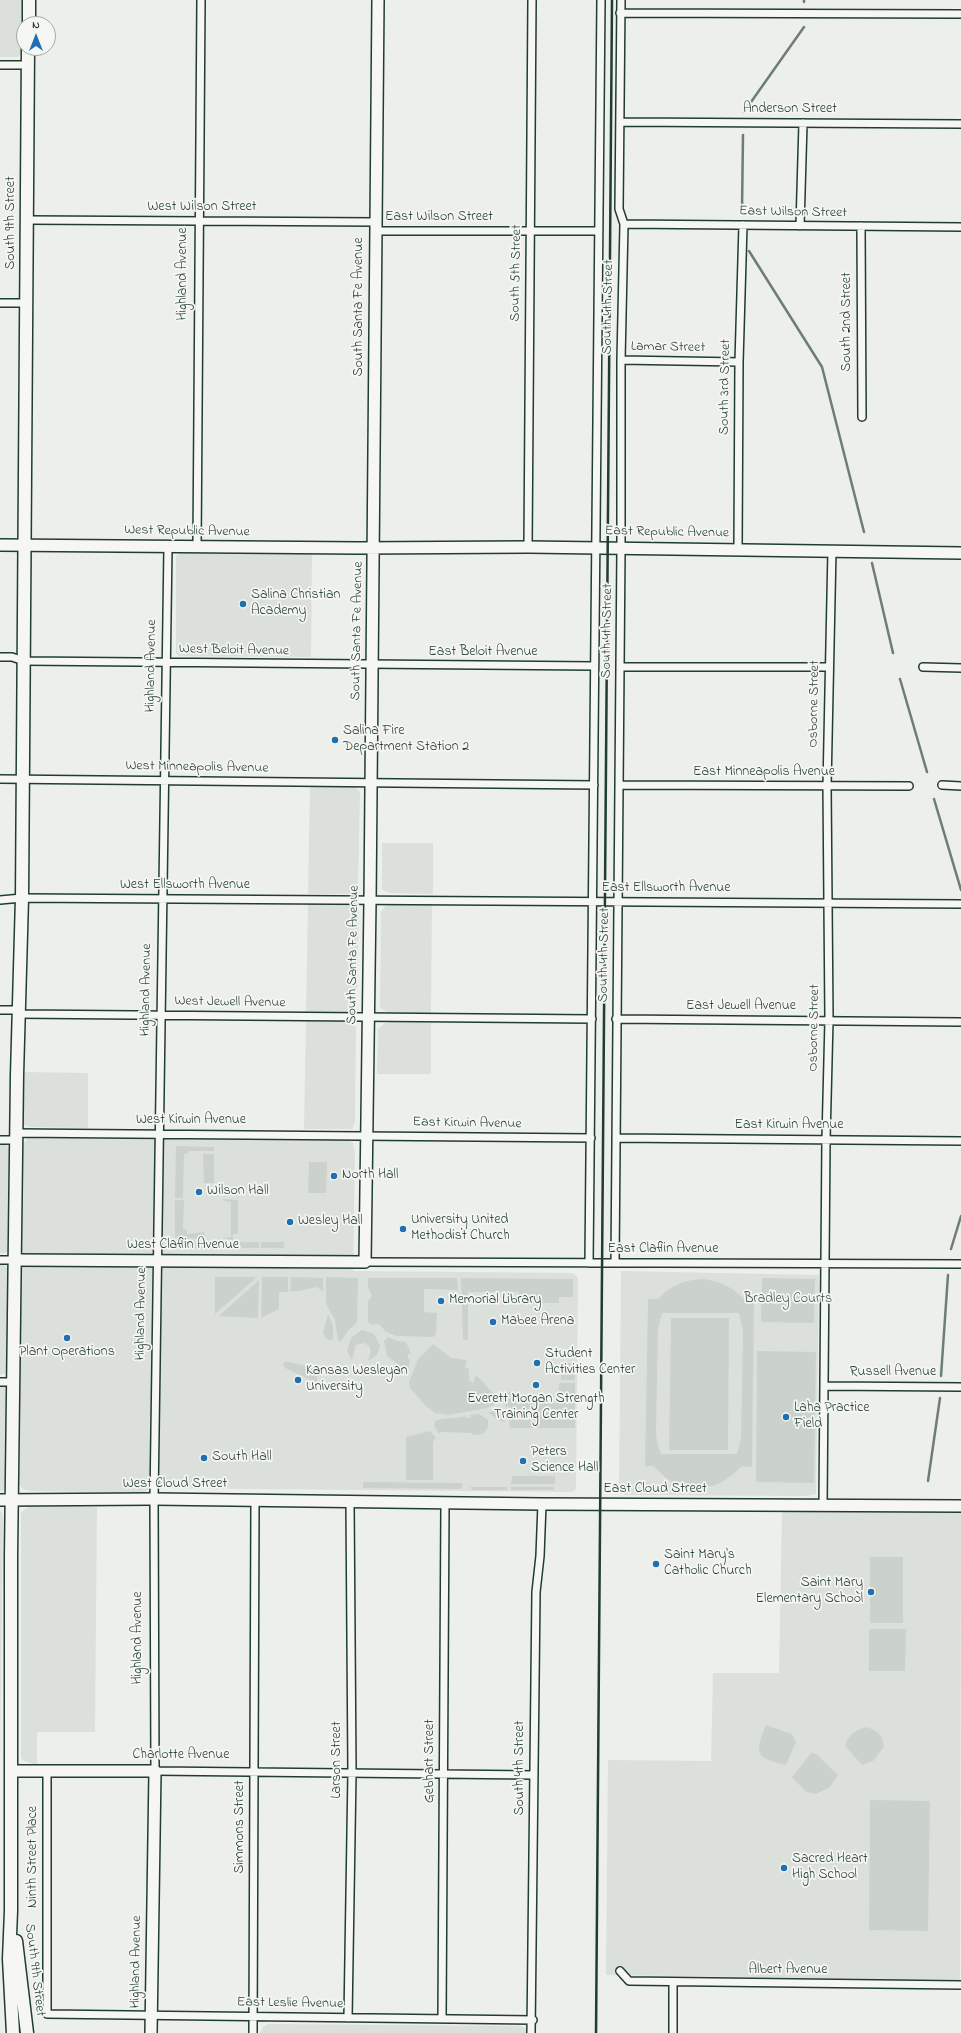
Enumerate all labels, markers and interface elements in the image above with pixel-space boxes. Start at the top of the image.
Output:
north arrow [16,16,56,56]
text: N [32,17,40,33]
street label: Anderson Street [743,102,837,118]
street label: South 9th Street [4,176,20,270]
street label: West Wilson Street [148,200,256,216]
street label: East Wilson Street [739,204,847,222]
street label: East Wilson Street [385,210,493,226]
street label: South 5th Street [508,224,526,322]
street label: Highland Avenue [176,227,192,321]
street label: South Santa Fe Avenue [352,237,368,377]
street label: South 4th Street [600,259,618,355]
street label: South 2nd Street [840,272,856,372]
street label: Lamar Street [631,339,705,357]
street label: South 3rd Street [717,339,735,435]
street label: West Republic Avenue [124,523,250,541]
street label: East Republic Avenue [605,524,729,542]
street label: South Santa Fe Avenue [348,561,368,701]
street label: South 4th Street [599,583,617,679]
place label: Salina Christian Academy [251,588,340,620]
marker: Salina Christian Academy [238,599,248,609]
street label: Highland Avenue [143,619,161,713]
street label: West Beloit Avenue [179,642,289,660]
street label: East Beloit Avenue [428,645,538,661]
street label: Osborne Street [806,660,824,748]
place label: Salina Fire Department Station 2 [343,724,469,756]
marker: Salina Fire Department Station 2 [330,735,340,745]
street label: West Minneapolis Avenue [125,758,269,778]
street label: East Minneapolis Avenue [693,765,835,781]
street label: West Ellsworth Avenue [120,878,250,894]
street label: East Ellsworth Avenue [601,881,731,897]
street label: South Santa Fe Avenue [344,885,364,1025]
street label: South 4th Street [596,907,614,1003]
street label: Highland Avenue [138,943,156,1037]
street label: Osborne Street [806,984,824,1072]
street label: West Jewell Avenue [174,994,286,1012]
street label: East Jewell Avenue [686,999,796,1015]
street label: West Kirwin Avenue [136,1113,246,1129]
street label: East Kirwin Avenue [412,1115,522,1133]
street label: East Kirwin Avenue [735,1118,843,1134]
place label: North Hall [342,1168,398,1184]
marker: North Hall [329,1171,339,1181]
place label: Wilson Hall [207,1184,269,1200]
marker: Wilson Hall [194,1187,204,1197]
place label: University United Methodist Church [411,1213,510,1246]
place label: Wesley Hall [298,1214,363,1230]
marker: Wesley Hall [285,1217,295,1227]
marker: University United Methodist Church [398,1224,408,1234]
street label: West Claflin Avenue [127,1238,239,1254]
street label: East Claflin Avenue [608,1242,718,1258]
street label: Highland Avenue [133,1267,151,1361]
park label: Bradley Courts [744,1292,832,1308]
place label: Memorial Library [449,1293,541,1309]
marker: Memorial Library [436,1296,446,1306]
place label: Mabee Arena [501,1314,574,1330]
marker: Mabee Arena [488,1317,498,1327]
marker: Plant Operations [62,1333,72,1343]
place label: Plant Operations [19,1345,115,1361]
place label: Student Activities Center [545,1347,635,1380]
marker: Student Activities Center [532,1358,542,1368]
place label: Kansas Wesleyan University [306,1364,408,1396]
street label: Russell Avenue [850,1365,936,1381]
marker: Kansas Wesleyan University [293,1375,303,1385]
marker: Everett Morgan Strength Training Center [531,1380,541,1390]
place label: Everett Morgan Strength Training Center [467,1392,605,1424]
place label: Laha Practice Field [794,1401,870,1434]
marker: Laha Practice Field [781,1412,791,1422]
place label: Peters Science Hall [531,1445,598,1478]
place label: South Hall [212,1450,271,1466]
marker: South Hall [199,1453,209,1463]
marker: Peters Science Hall [518,1456,528,1466]
street label: West Cloud Street [123,1477,227,1493]
street label: East Cloud Street [603,1482,707,1498]
place label: Saint Mary's Catholic Church [664,1548,752,1580]
marker: Saint Mary's Catholic Church [651,1559,661,1569]
place label: Saint Mary Elementary School [756,1576,863,1608]
marker: Saint Mary Elementary School [866,1587,876,1597]
street label: Highland Avenue [131,1591,147,1685]
street label: Gebhart Street [423,1719,439,1803]
street label: Larson Street [330,1721,346,1799]
street label: South 4th Street [513,1721,529,1815]
street label: Charlotte Avenue [133,1748,229,1764]
street label: Simmons Street [233,1780,249,1874]
street label: Ninth Street Place [26,1806,42,1908]
place label: Sacred Heart High School [792,1852,868,1884]
marker: Sacred Heart High School [779,1863,789,1873]
street label: Highland Avenue [128,1915,146,2009]
street label: South 9th Street [20,1923,48,2017]
street label: Albert Avenue [748,1963,828,1979]
street label: East Leslie Avenue [237,1995,343,2013]

